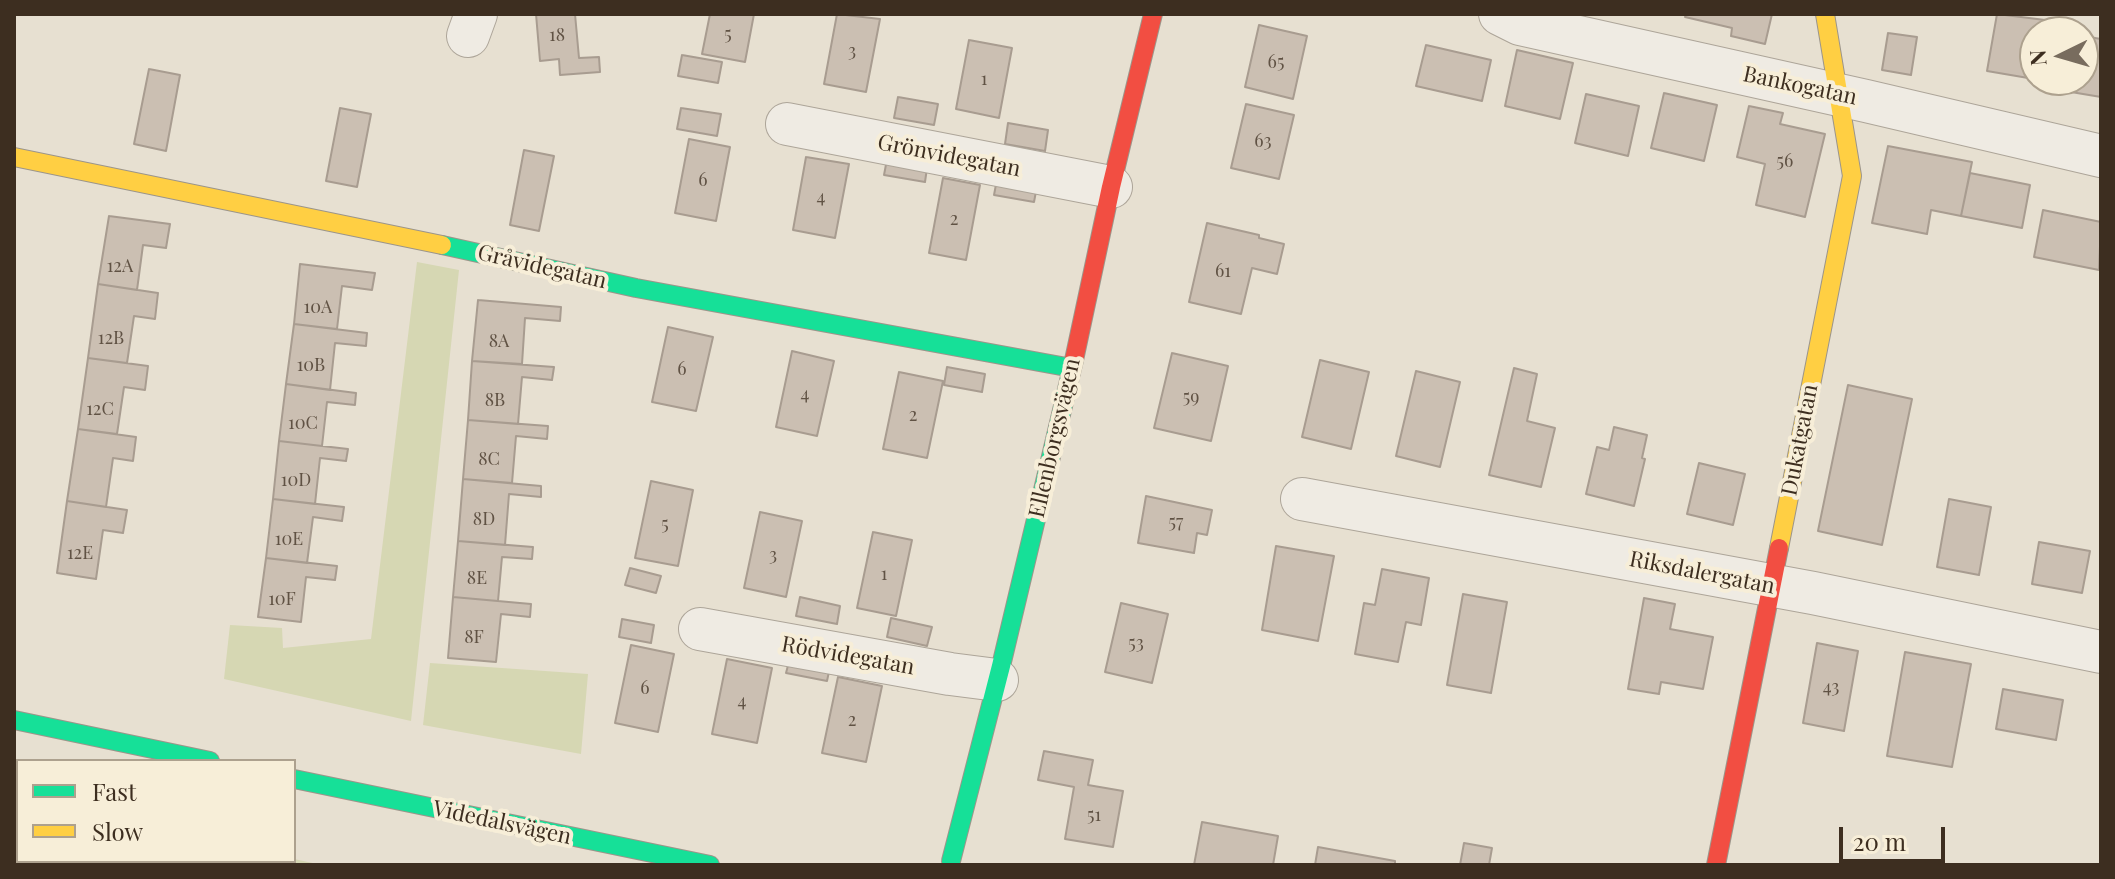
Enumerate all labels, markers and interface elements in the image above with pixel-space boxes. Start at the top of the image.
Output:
north arrow [2019,16,2099,96]
house number: 5 [724,23,732,45]
house number: 18 [549,24,565,46]
house number: 3 [848,40,856,62]
text: N [2021,49,2053,67]
house number: 65 [1268,51,1284,73]
street label: Bankogatan [1741,61,1859,111]
house number: 1 [981,68,987,90]
street label: Grönvidegatan [875,129,1023,183]
house number: 63 [1254,130,1272,152]
house number: 56 [1777,150,1793,172]
house number: 6 [698,169,708,191]
house number: 4 [817,186,825,208]
house number: 2 [950,208,958,230]
street label: Gråvidegatan [475,239,609,295]
house number: 12A [107,255,133,277]
house number: 61 [1215,260,1231,282]
house number: 10A [304,296,332,318]
house number: 12B [98,327,124,349]
house number: 8A [489,330,509,352]
house number: 10B [297,354,325,376]
street label: Ellenborgsvägen [1024,356,1086,520]
house number: 6 [677,358,687,380]
street label: Dukatgatan [1776,382,1824,498]
house number: 4 [801,383,809,405]
house number: 59 [1183,386,1199,408]
house number: 8B [485,389,505,411]
house number: 12C [86,398,114,420]
house number: 2 [909,404,917,426]
house number: 10C [288,412,318,434]
house number: 8C [478,448,500,470]
house number: 10D [281,469,311,491]
house number: 8D [473,508,495,530]
house number: 57 [1169,511,1183,533]
house number: 5 [661,513,669,535]
house number: 10E [275,528,303,550]
house number: 12E [67,542,93,564]
house number: 3 [769,544,777,566]
street label: Riksdalergatan [1627,546,1777,600]
house number: 1 [881,563,887,585]
house number: 8E [467,567,487,589]
house number: 10F [268,588,296,610]
house number: 8F [464,626,484,648]
street label: Rödvidegatan [780,631,916,681]
house number: 53 [1128,632,1144,654]
house number: 43 [1823,676,1839,698]
house number: 6 [640,677,650,699]
house number: 4 [738,690,746,712]
house number: 2 [848,709,856,731]
legend [16,759,296,863]
text: Fast [92,775,137,807]
street label: Videdalsvägen [430,795,574,851]
house number: 51 [1087,804,1101,826]
scale bar [1843,811,1949,861]
text: Slow [92,815,143,847]
text: 20 m [1853,825,1906,857]

